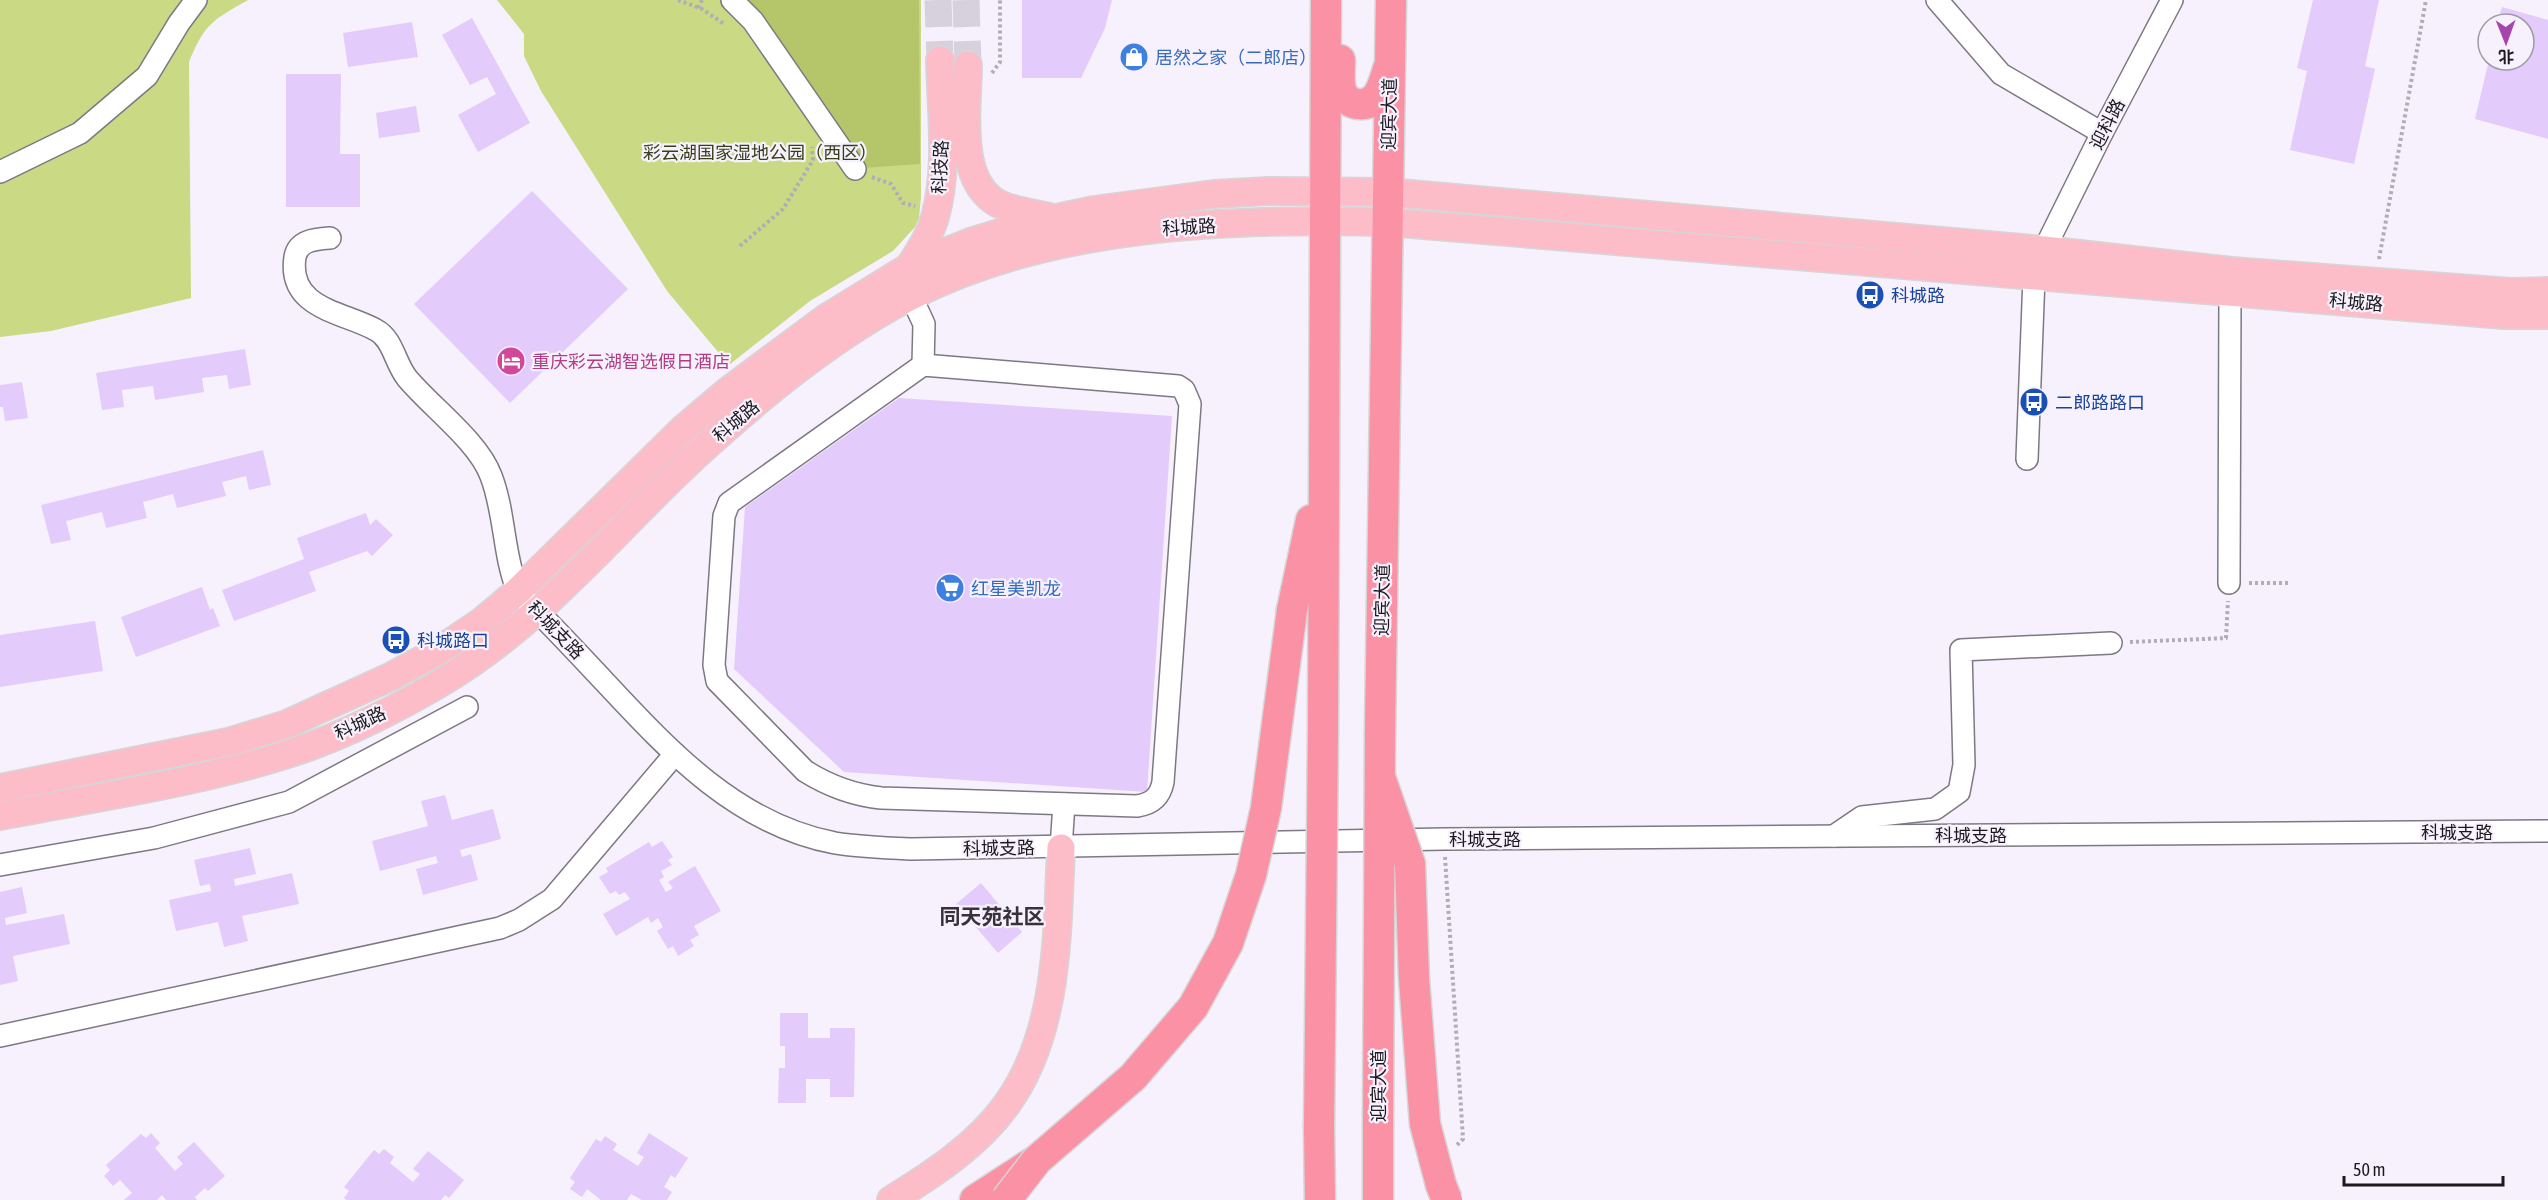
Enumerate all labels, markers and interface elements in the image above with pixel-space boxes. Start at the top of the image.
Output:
north arrow [2476,12,2536,72]
shop icon: 居然之家（二郎店） [1118,41,1150,73]
place label: 居然之家（二郎店） [1155,47,1317,68]
text: 北 [2498,48,2514,66]
street label: 迎宾大道 [1378,78,1400,150]
street label: 迎科路 [2085,95,2129,153]
street label: 科技路 [928,139,952,195]
park label: 彩云湖国家湿地公园（西区） [643,142,877,163]
street label: 科城路 [1161,215,1217,239]
bus stop icon: 科城路 [1854,279,1886,311]
place label: 科城路 [1891,285,1945,306]
street label: 科城路 [2328,289,2384,315]
hotel icon: 重庆彩云湖智选假日酒店 [495,345,527,377]
place label: 重庆彩云湖智选假日酒店 [532,351,730,372]
bus stop icon: 二郎路路口 [2018,386,2050,418]
place label: 二郎路路口 [2055,392,2145,413]
street label: 科城路 [709,396,763,446]
street label: 迎宾大道 [1371,564,1393,636]
supermarket icon: 红星美凯龙 [934,572,966,604]
place label: 红星美凯龙 [971,578,1061,599]
street label: 科城支路 [523,597,589,663]
bus stop icon: 科城路口 [380,624,412,656]
place label: 科城路口 [417,630,489,651]
street label: 科城路 [331,702,389,744]
street label: 科城支路 [2421,822,2493,843]
street label: 科城支路 [1935,825,2007,846]
street label: 科城支路 [1449,829,1521,850]
street label: 科城支路 [963,837,1035,859]
district label: 同天苑社区 [940,904,1045,928]
street label: 迎宾大道 [1368,1050,1389,1122]
scale bar [2344,1149,2503,1187]
text: 50 m [2353,1159,2385,1180]

